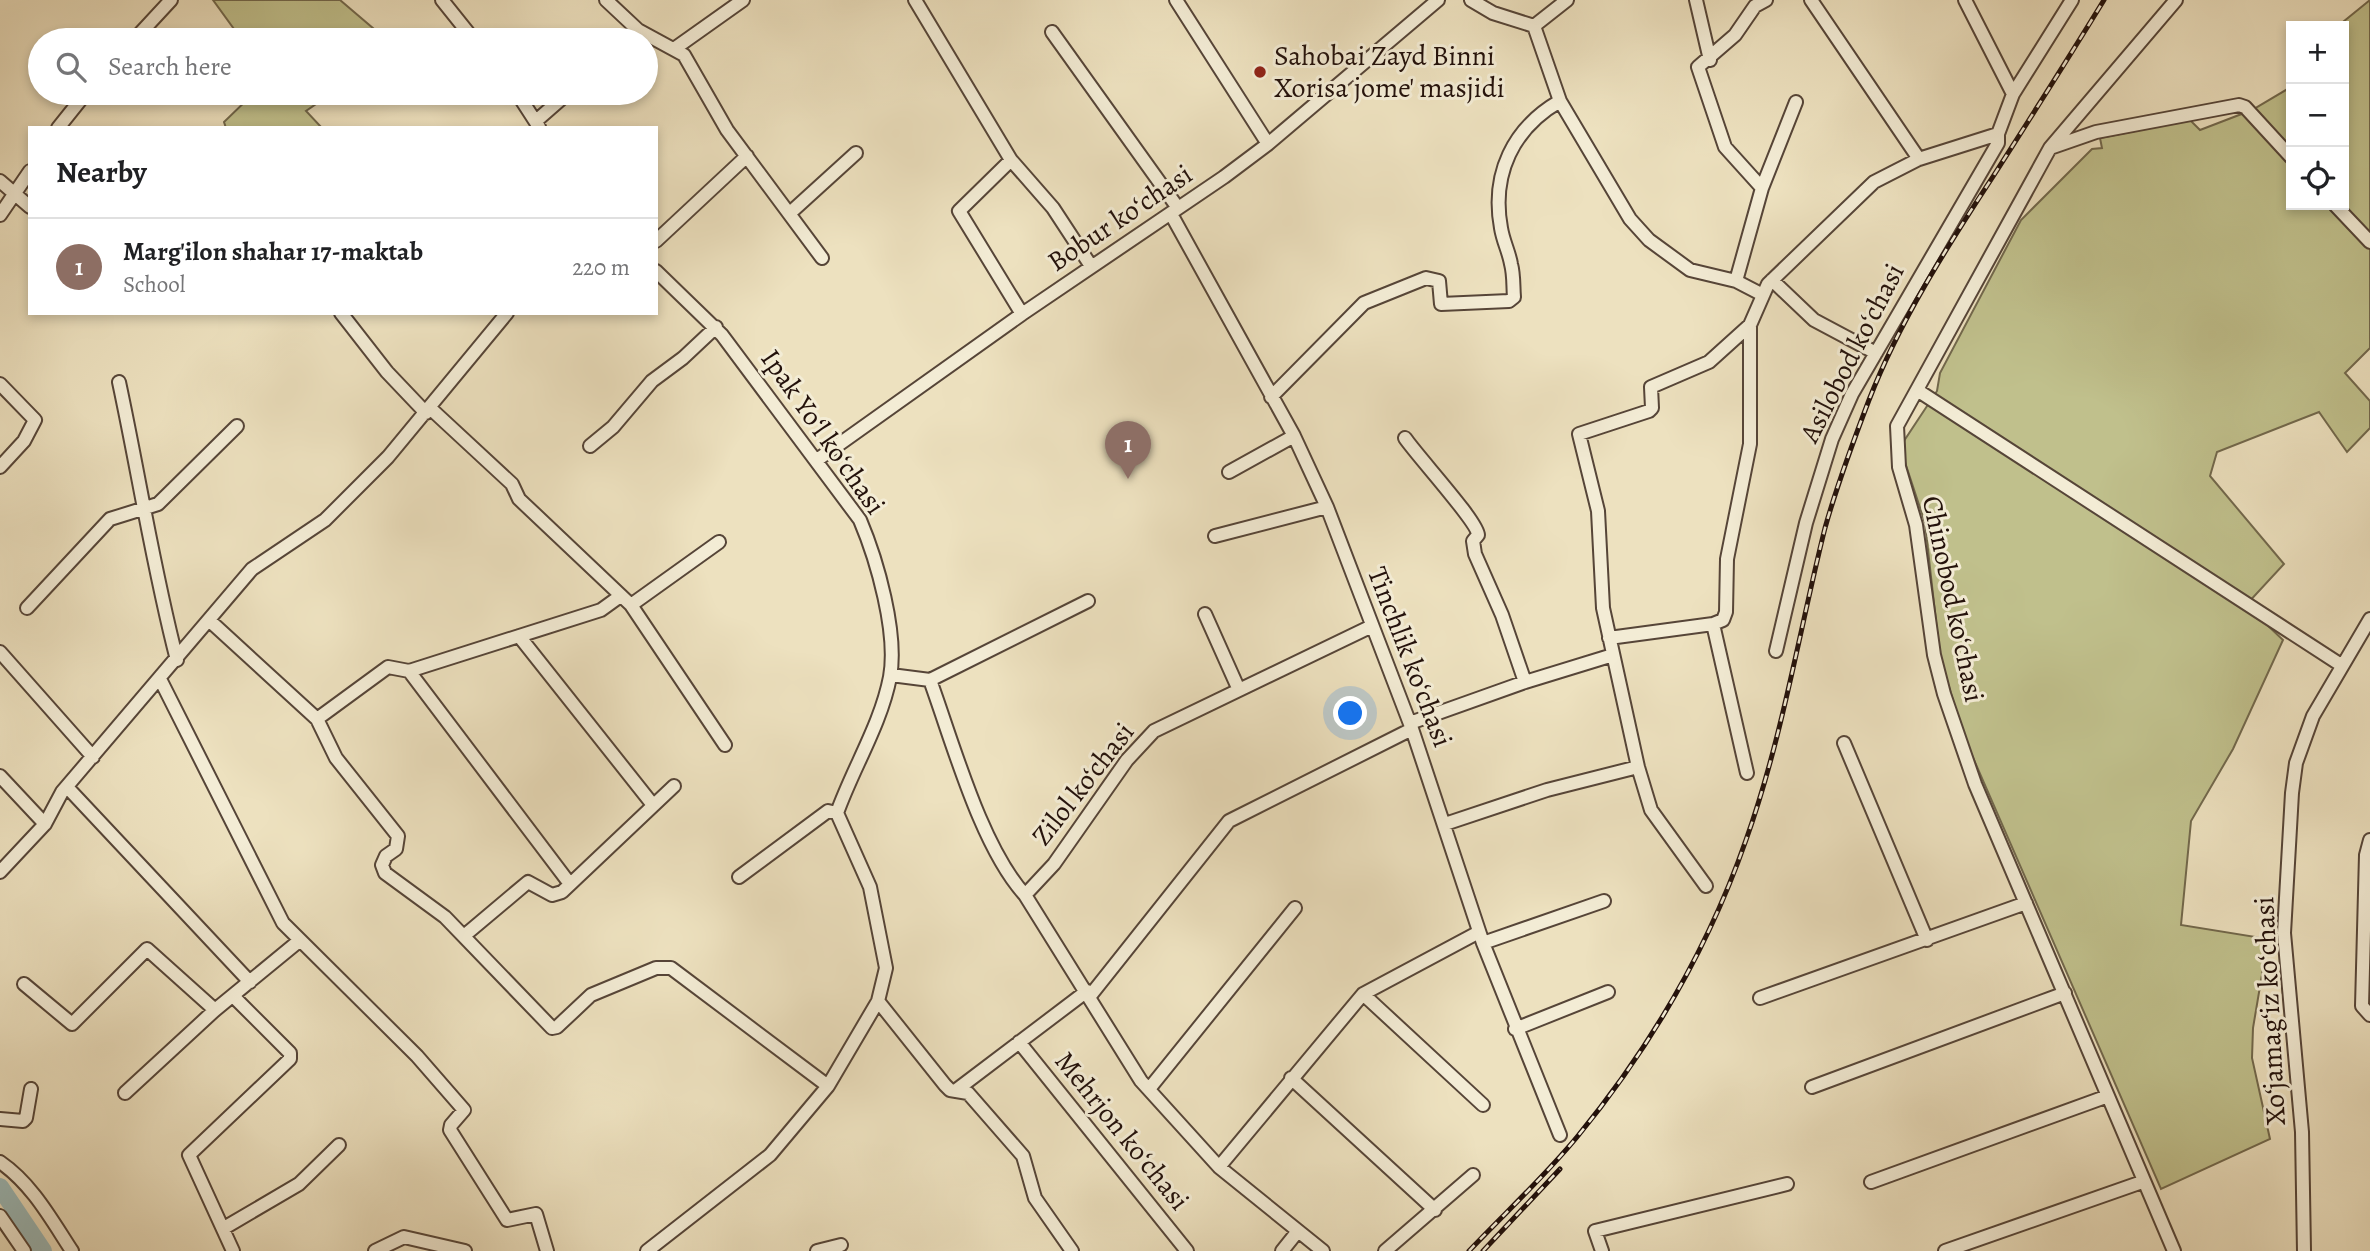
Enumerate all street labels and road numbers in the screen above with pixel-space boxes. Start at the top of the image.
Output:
street label: Bobur koʻchasi [1040,155,1200,281]
street label: Asilobod koʻchasi [1790,257,1913,450]
street label: Ipak Yoʻl koʻchasi [752,342,894,522]
street label: Chinobod koʻchasi [1913,493,1993,705]
street label: Tinchlik koʻchasi [1358,562,1462,752]
street label: Zilol ko‘chasi [1023,715,1143,853]
street label: Xoʻjamagʻiz koʻchasi [2245,895,2295,1127]
street label: Mehrjon koʻchasi [1046,1043,1198,1219]

